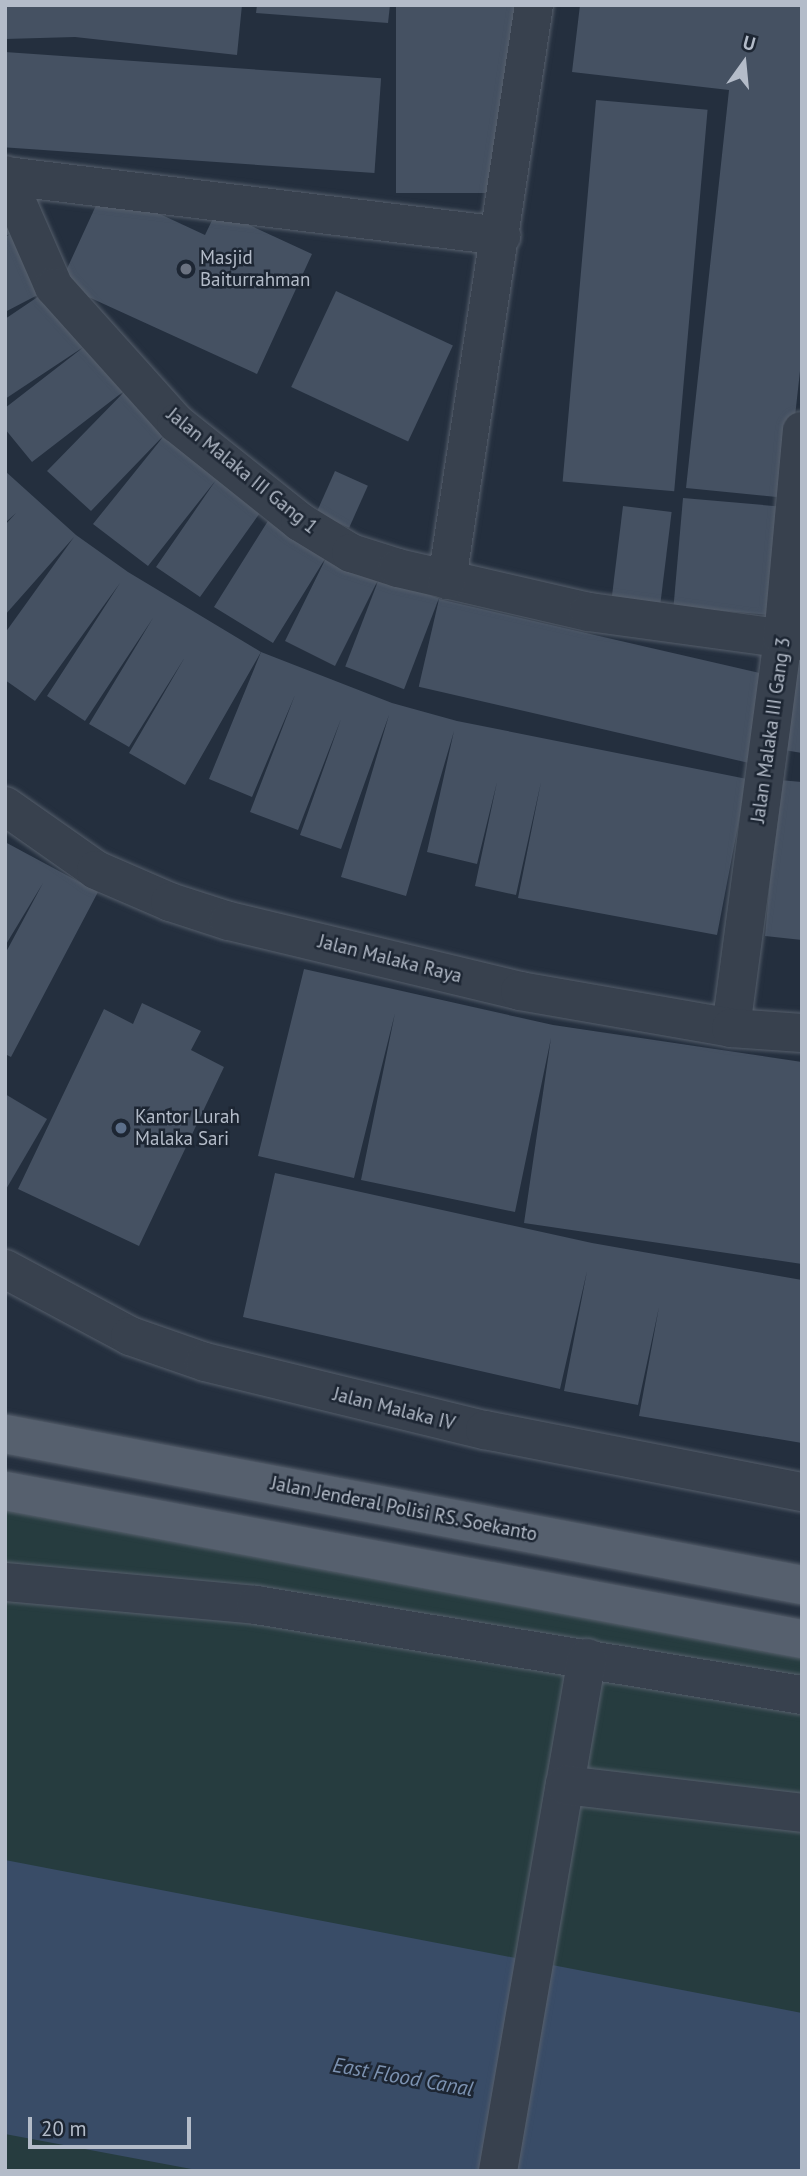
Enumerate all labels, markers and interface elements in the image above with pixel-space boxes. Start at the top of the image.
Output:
north arrow [709,28,779,98]
text: U [741,30,758,56]
place label: Masjid Baiturrahman [200,247,310,291]
marker: Masjid Baiturrahman [178,261,194,277]
street label: Jalan Malaka III Gang 1 [162,403,322,539]
street label: Jalan Malaka III Gang 3 [747,636,795,824]
street label: Jalan Malaka Raya [316,930,464,988]
place label: Kantor Lurah Malaka Sari [135,1106,240,1150]
marker: Kantor Lurah Malaka Sari [113,1120,129,1136]
street label: Jalan Malaka IV [331,1383,457,1435]
street label: Jalan Jenderal Polisi RS. Soekanto [268,1472,540,1546]
water label: East Flood Canal [331,2052,475,2102]
scale bar [32,2102,194,2146]
text: 20 m [41,2115,87,2142]

